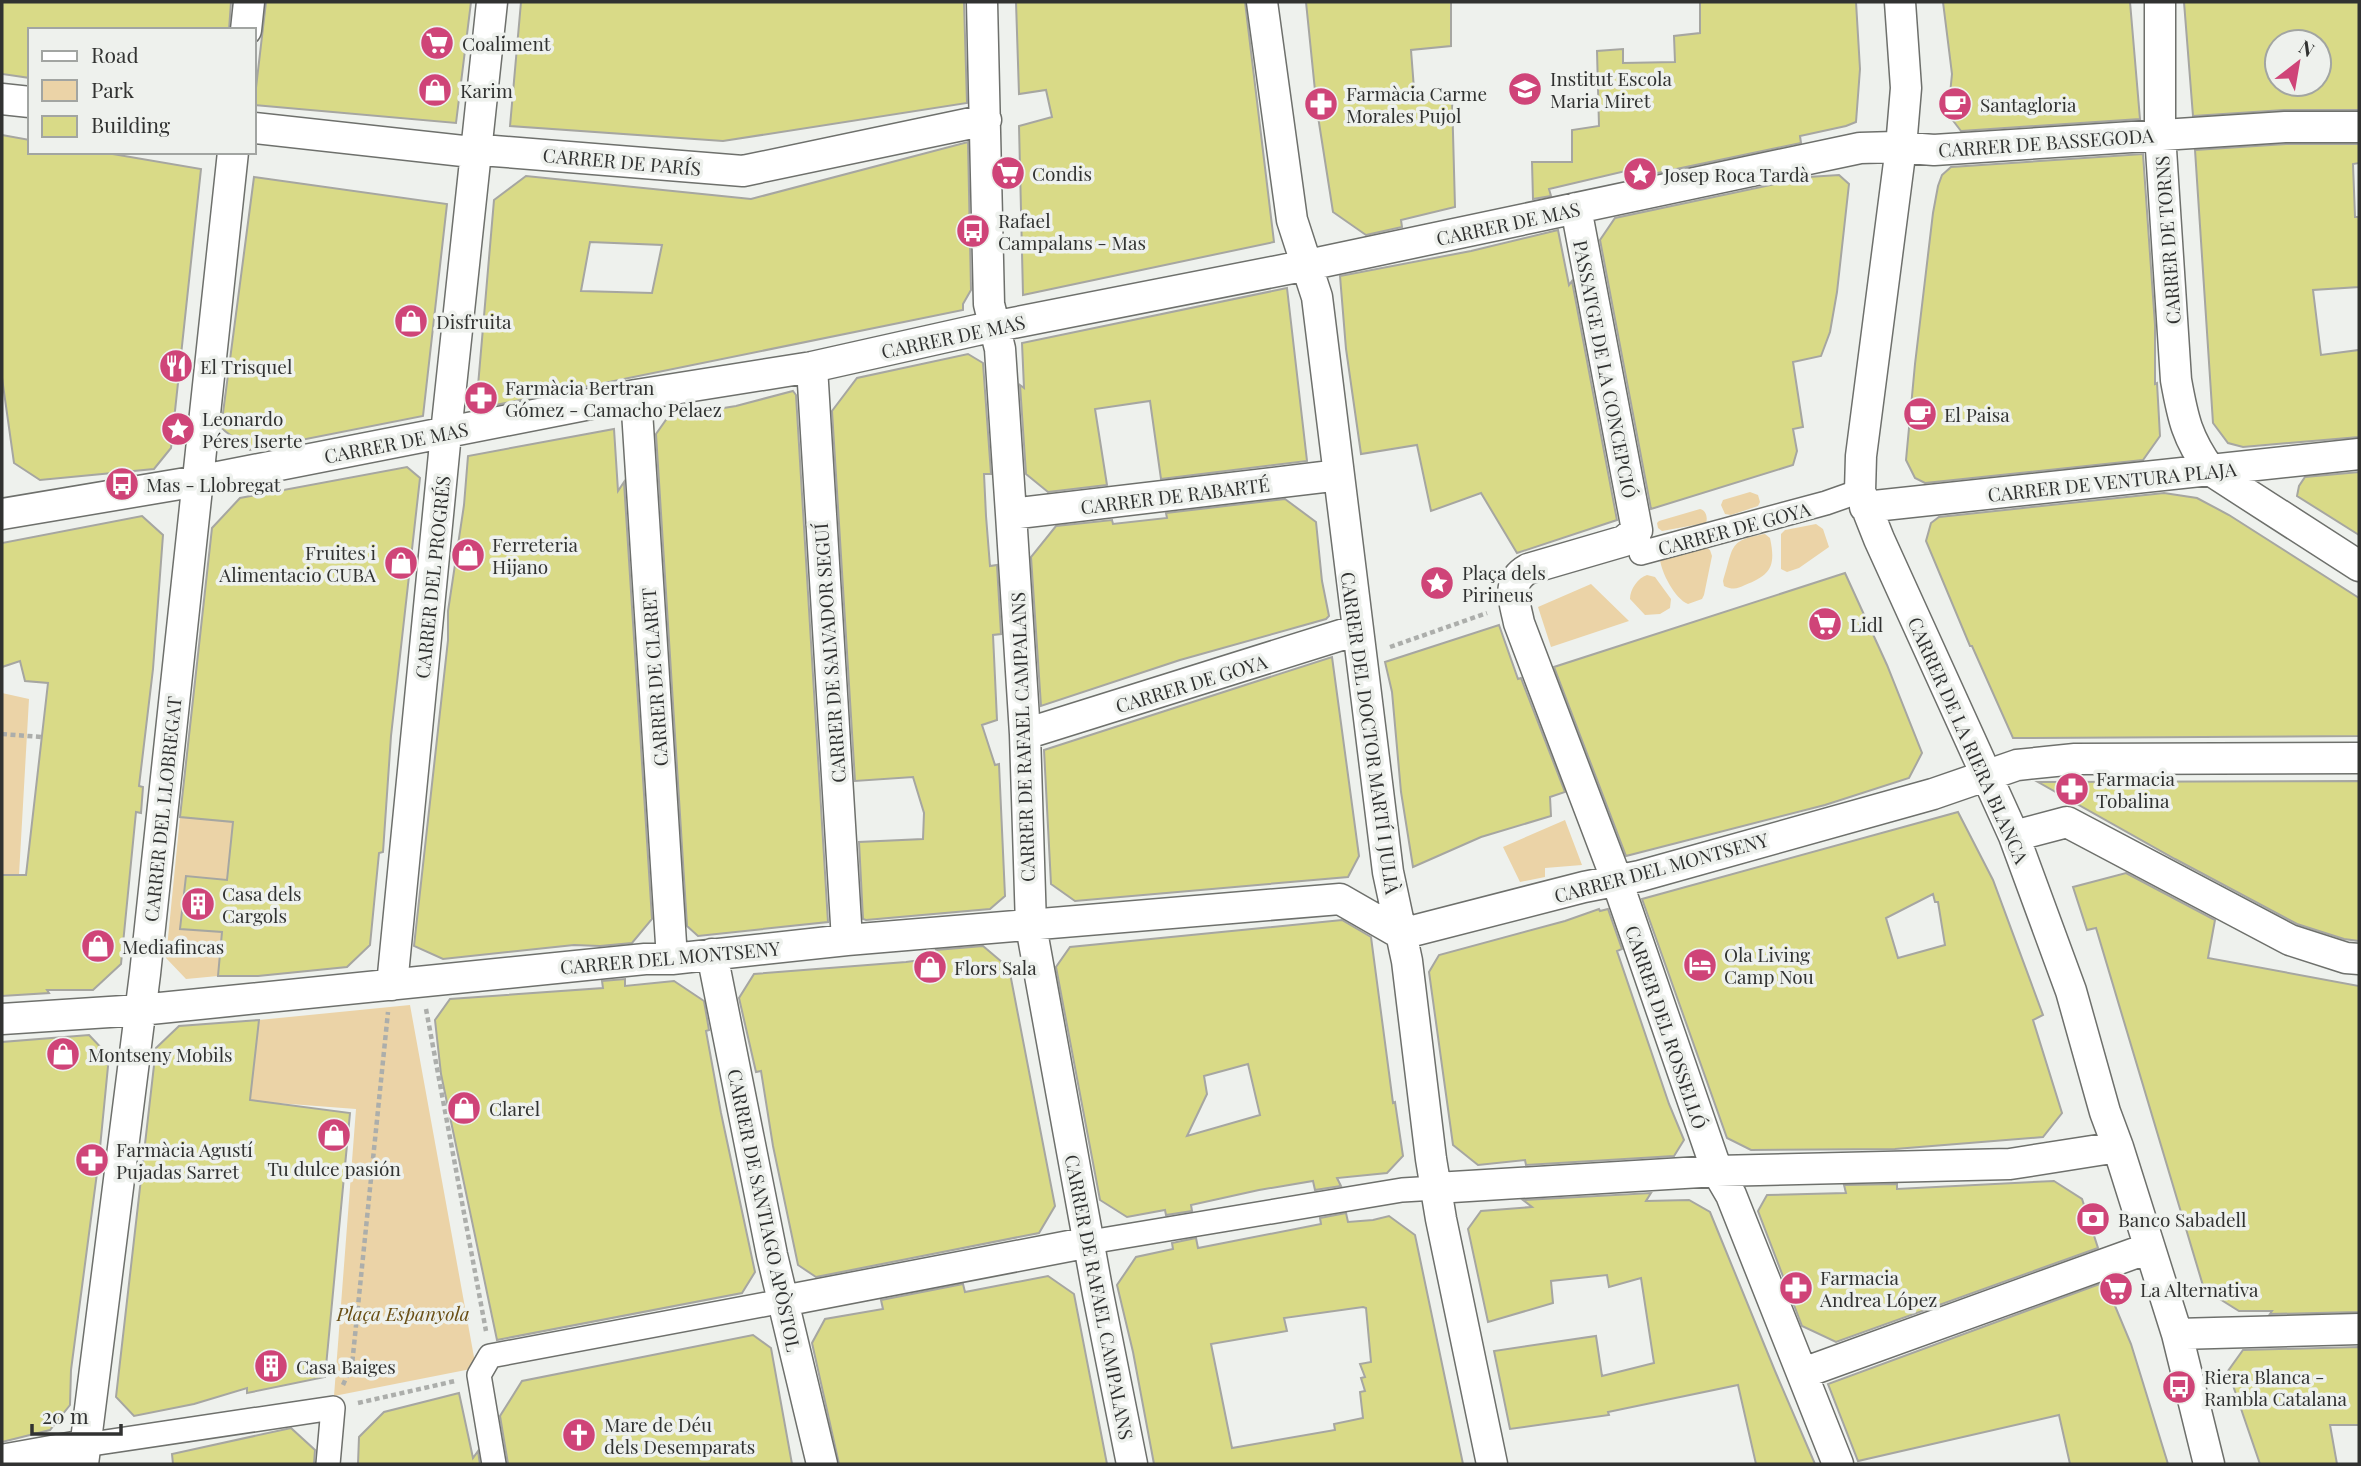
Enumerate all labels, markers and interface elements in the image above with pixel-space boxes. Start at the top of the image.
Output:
supermarket icon: Coaliment [418,24,456,62]
legend [28,28,256,154]
north arrow [2263,28,2333,98]
place label: Coaliment [462,30,551,56]
text: N [2295,33,2320,62]
text: Road [91,40,139,68]
place label: Institut Escola Maria Miret [1550,65,1672,113]
school or university icon: Institut Escola Maria Miret [1506,70,1544,108]
shop icon: Karim [416,71,454,109]
text: Park [91,75,135,103]
place label: Karim [460,77,513,103]
place label: Farmàcia Carme Morales Pujol [1346,80,1487,128]
pharmacy icon: Farmàcia Carme Morales Pujol [1302,85,1340,123]
cafe icon: Santagloria [1936,85,1974,123]
place label: Santagloria [1980,91,2077,117]
text: Building [91,110,170,138]
street label: CARRER DE BASSEGODA [1937,121,2156,162]
street label: CARRER DE PARÍS [542,141,702,181]
supermarket icon: Condis [989,154,1027,192]
place icon: Josep Roca Tardà [1621,155,1659,193]
street label: CARRER DE TORNS [2148,155,2186,325]
place label: Condis [1032,160,1092,186]
place label: Josep Roca Tardà [1663,161,1810,187]
street label: CARRER DE MAS [1434,195,1582,251]
place label: Rafael Campalans - Mas [998,207,1146,255]
bus stop icon: Rafael Campalans - Mas [954,212,992,250]
street label: PASSATGE DE LA CONCEPCIÓ [1568,238,1644,500]
shop icon: Disfruita [392,302,430,340]
place label: Disfruita [436,308,512,334]
street label: CARRER DE MAS [879,308,1027,364]
restaurant icon: El Trisquel [157,347,195,385]
place label: El Trisquel [200,353,293,379]
place label: Farmàcia Bertran Gómez - Camacho Pelaez [505,374,722,422]
pharmacy icon: Farmàcia Bertran Gómez - Camacho Pelaez [462,379,500,417]
cafe icon: El Paisa [1901,395,1939,433]
place label: El Paisa [1944,401,2010,427]
place label: Leonardo Péres Iserte [202,405,303,453]
place icon: Leonardo Péres Iserte [159,410,197,448]
street label: CARRER DE MAS [322,415,470,469]
street label: CARRER DE VENTURA PLAJA [1986,455,2239,507]
bus stop icon: Mas - Llobregat [103,465,141,503]
place label: Mas - Llobregat [146,471,281,497]
street label: CARRER DE RABARTÉ [1079,471,1271,519]
street label: CARRER DEL PROGRÉS [408,474,456,680]
street label: CARRER DE GOYA [1655,495,1814,561]
street label: CARRER DE SALVADOR SEGUÍ [807,522,851,784]
place label: Ferreteria Hijano [492,531,578,579]
shop icon: Ferreteria Hijano [449,536,487,574]
place label: Fruites i Alimentacio CUBA [218,539,377,587]
shop icon: Fruites i Alimentacio CUBA [382,544,420,582]
place label: Plaça dels Pirineus [1462,559,1546,607]
place icon: Plaça dels Pirineus [1418,564,1456,602]
street label: CARRER DEL DOCTOR MARTÍ I JULIÀ [1335,570,1407,897]
street label: CARRER DE CLARET [635,587,673,767]
street label: CARRER DE RAFAEL CAMPALANS [1004,592,1040,882]
supermarket icon: Lidl [1806,605,1844,643]
place label: Lidl [1850,611,1884,637]
street label: CARRER DE LA RIERA BLANCA [1903,613,2036,868]
street label: CARRER DE GOYA [1112,647,1271,718]
street label: CARRER DEL LLOBREGAT [137,695,187,923]
place label: Farmacia Tobalina [2096,765,2176,813]
pharmacy icon: Farmacia Tobalina [2053,770,2091,808]
street label: CARRER DEL MONTSENY [1551,826,1772,908]
place label: Casa dels Cargols [222,880,302,928]
building icon: Casa dels Cargols [179,885,217,923]
street label: CARRER DEL ROSSELLÓ [1620,922,1714,1132]
shop icon: Mediafincas [79,927,117,965]
place label: Mediafincas [122,933,224,959]
street label: CARRER DEL MONTSENY [559,934,782,980]
place label: Ola Living Camp Nou [1724,941,1814,989]
hotel icon: Ola Living Camp Nou [1681,946,1719,984]
shop icon: Flors Sala [911,948,949,986]
place label: Flors Sala [954,954,1037,980]
shop icon: Montseny Mobils [44,1035,82,1073]
place label: Montseny Mobils [88,1041,233,1067]
street label: CARRER DE SANTIAGO APÒSTOL [722,1066,808,1354]
shop icon: Clarel [445,1089,483,1127]
place label: Clarel [489,1095,541,1121]
shop icon: Tu dulce pasión [315,1116,353,1154]
place label: Farmàcia Agustí Pujadas Sarret [116,1136,253,1184]
pharmacy icon: Farmàcia Agustí Pujadas Sarret [73,1141,111,1179]
street label: CARRER DE RAFAEL CAMPALANS [1060,1152,1140,1442]
place label: Tu dulce pasión [267,1155,401,1181]
bank icon: Banco Sabadell [2074,1200,2112,1238]
place label: Banco Sabadell [2118,1206,2247,1232]
place label: Farmacia Andrea López [1819,1264,1937,1312]
pharmacy icon: Farmacia Andrea López [1777,1269,1815,1307]
supermarket icon: La Alternativa [2097,1270,2135,1308]
place label: La Alternativa [2140,1276,2259,1302]
park label: Plaça Espanyola [335,1300,470,1326]
building icon: Casa Baiges [252,1347,290,1385]
place label: Casa Baiges [296,1353,396,1379]
place label: Riera Blanca - Rambla Catalana [2204,1363,2348,1411]
bus stop icon: Riera Blanca - Rambla Catalana [2160,1368,2198,1406]
scale bar [32,1392,121,1436]
text: 20 m [42,1401,89,1429]
place label: Mare de Déu dels Desemparats [604,1411,755,1459]
church icon: Mare de Déu dels Desemparats [560,1416,598,1454]

